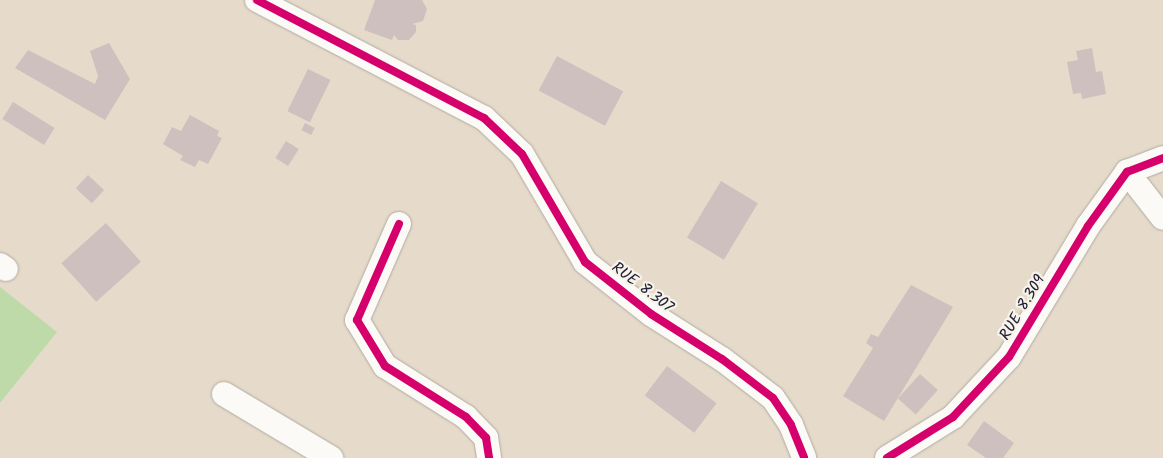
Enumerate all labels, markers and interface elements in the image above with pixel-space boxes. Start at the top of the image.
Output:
street label: RUE 8.307 [607,258,677,318]
street label: RUE 8.309 [996,272,1050,344]

